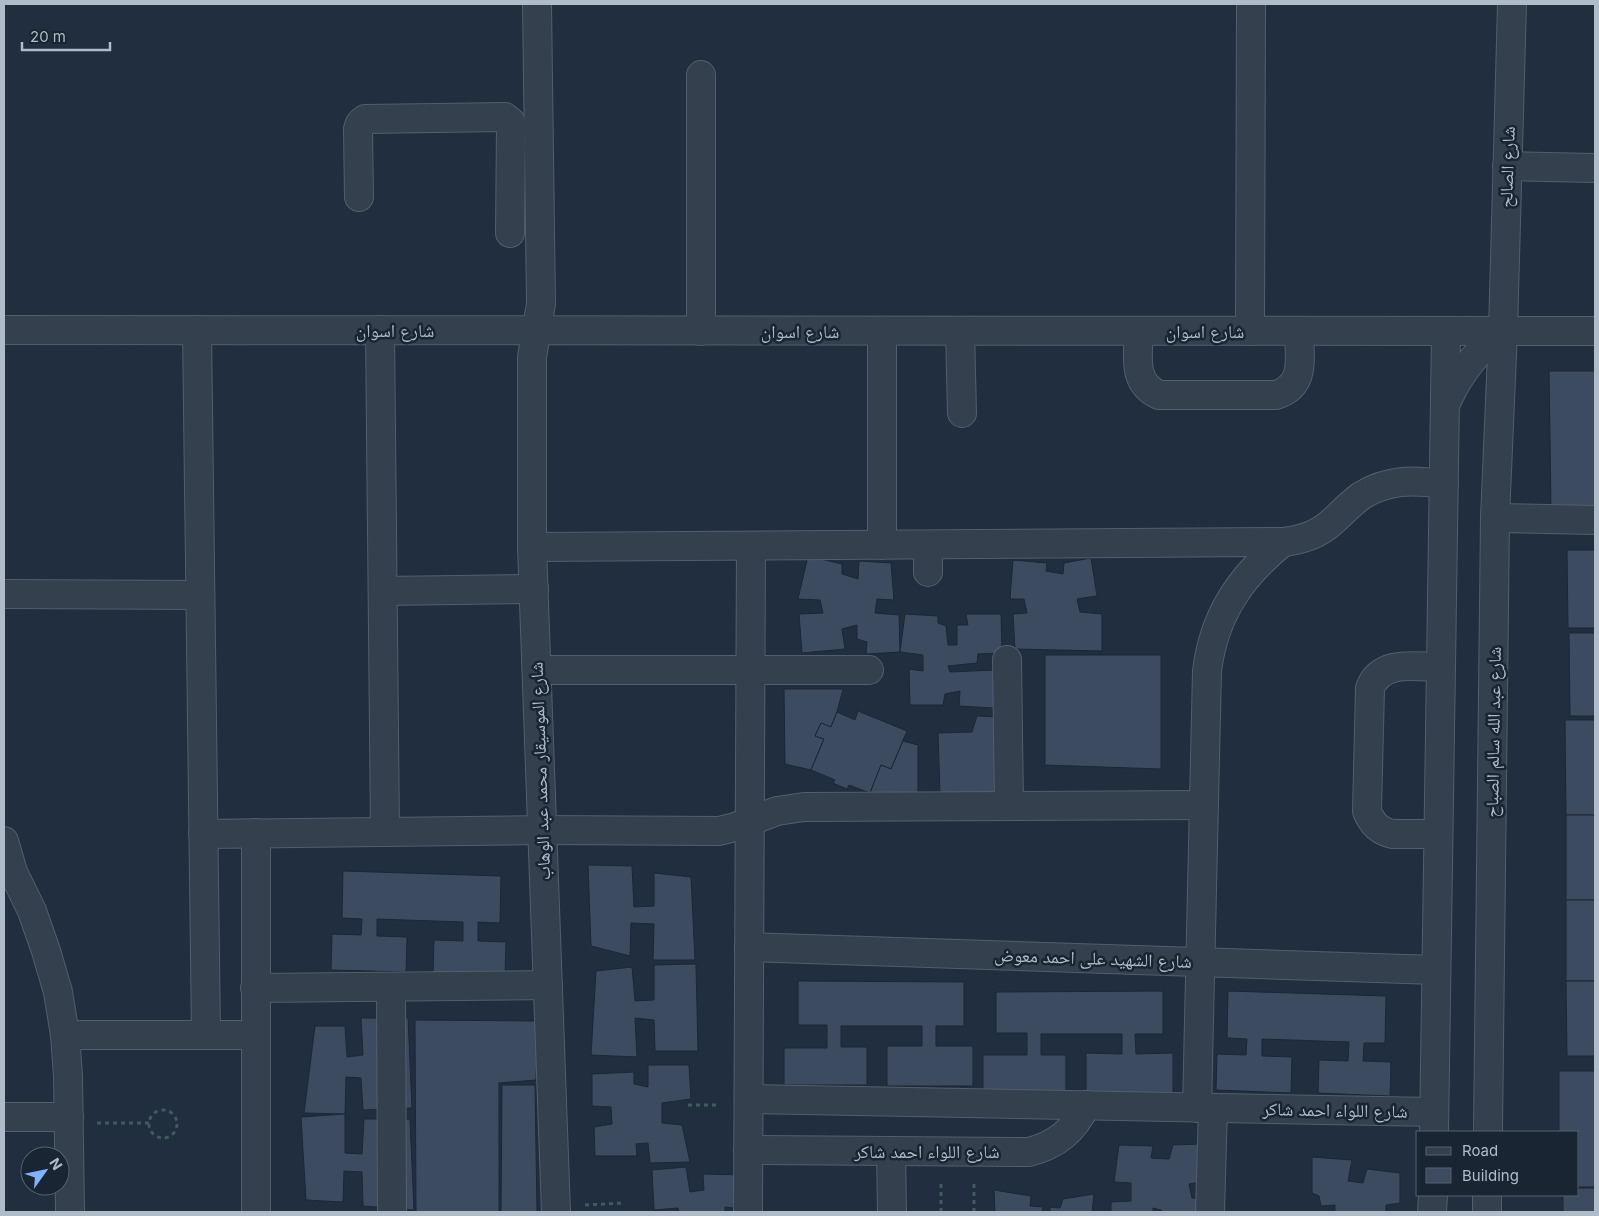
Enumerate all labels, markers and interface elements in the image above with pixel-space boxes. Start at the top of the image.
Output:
scale bar [22,20,110,52]
text: 20 m [30,27,66,46]
street label: شارع الصالح [1495,126,1521,208]
street label: شارع اسوان [356,320,434,342]
street label: شارع اسوان [761,321,839,343]
street label: شارع اسوان [1166,321,1244,343]
street label: شارع عبد الله سالم الصباح [1481,646,1507,818]
street label: شارع الموسيقار محمد عبد الوهاب [526,661,555,880]
street label: شارع الشهيد على احمد معوض [994,944,1192,973]
street label: شارع اللواء احمد شاكر [1261,1098,1408,1123]
legend [1416,1131,1579,1196]
street label: شارع اللواء احمد شاكر [853,1141,1000,1163]
text: Road [1462,1141,1498,1160]
north arrow [20,1146,70,1196]
text: N [46,1155,66,1173]
text: Building [1462,1166,1519,1185]

